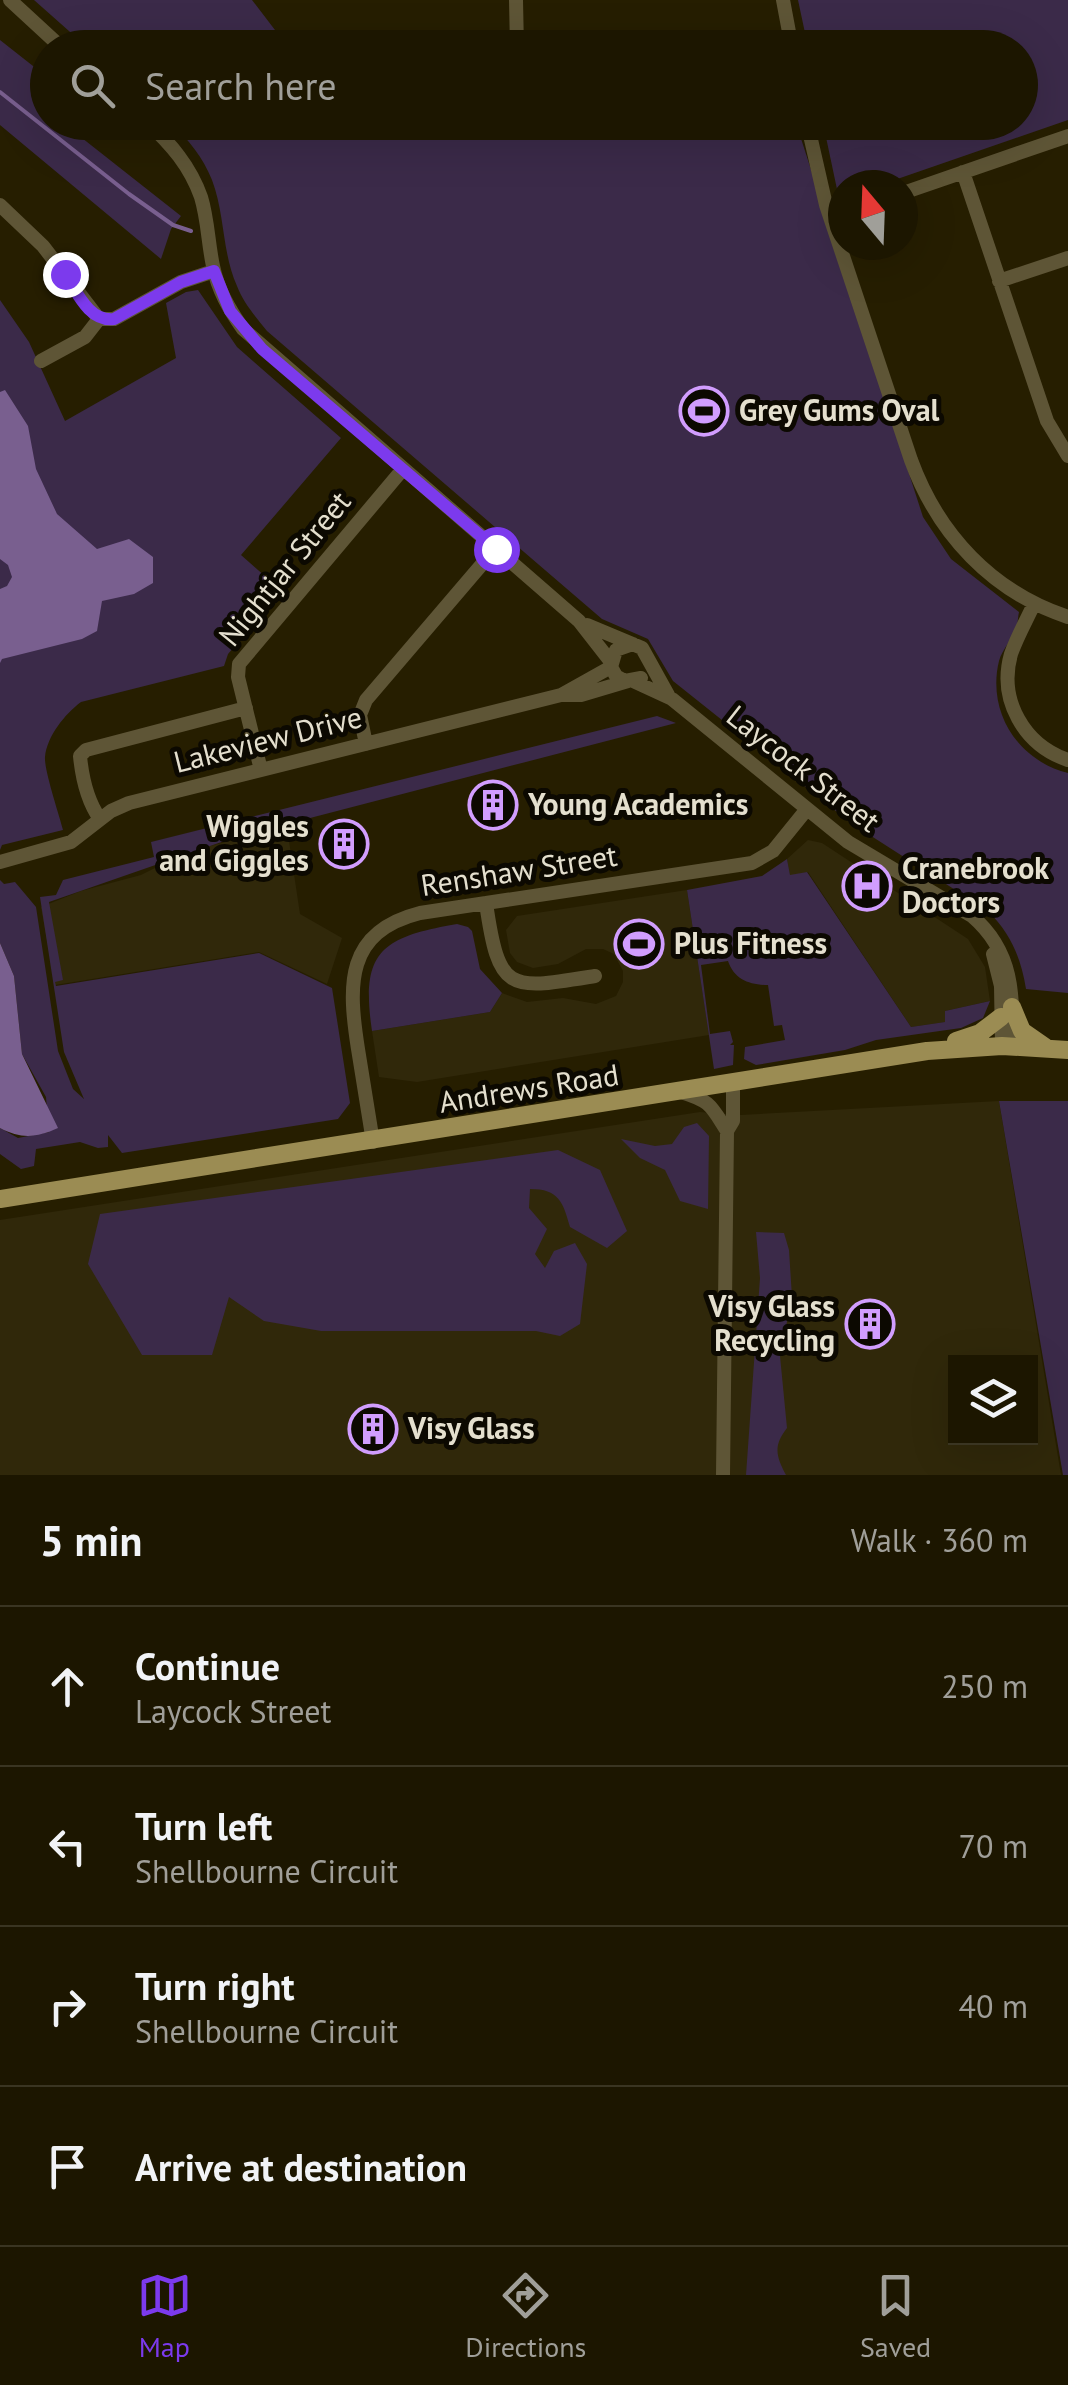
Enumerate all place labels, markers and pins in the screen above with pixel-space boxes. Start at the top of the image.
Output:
sports icon: Grey Gums Oval [678,385,730,437]
place label: Grey Gums Oval [739,390,940,429]
building icon: Young Academics [467,779,519,831]
place label: Young Academics [527,784,748,823]
place label: Wiggles and Giggles [159,806,309,879]
building icon: Wiggles and Giggles [318,818,370,870]
place label: Cranebrook Doctors [902,848,1049,921]
hospital icon: Cranebrook Doctors [841,860,893,912]
sports icon: Plus Fitness [613,918,665,970]
place label: Plus Fitness [674,923,827,962]
place label: Visy Glass Recycling [707,1286,835,1359]
building icon: Visy Glass Recycling [844,1298,896,1350]
building icon: Visy Glass [347,1403,399,1455]
place label: Visy Glass [407,1408,535,1447]

